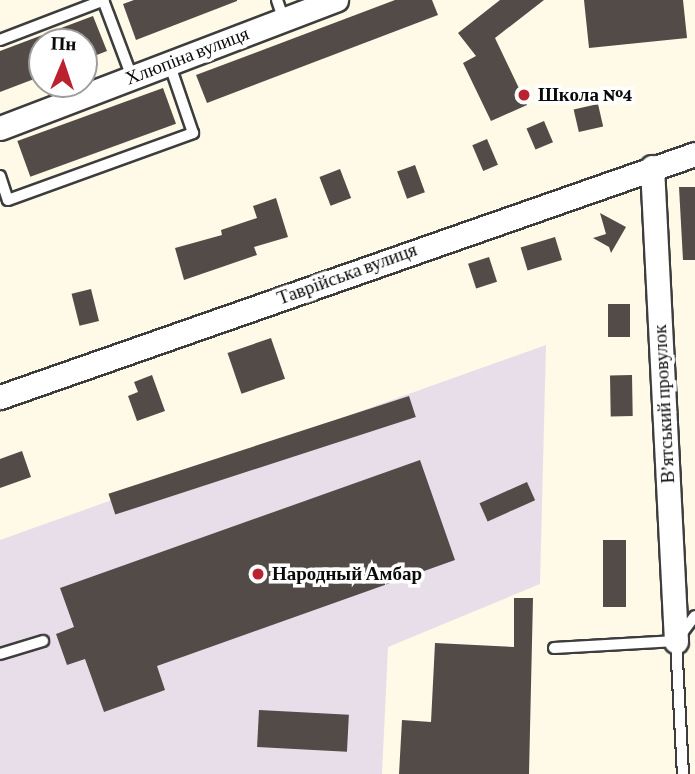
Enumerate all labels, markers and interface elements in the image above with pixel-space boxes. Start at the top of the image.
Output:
street label: Хлюпіна вулиця [122,22,252,90]
north arrow [28,28,98,98]
text: Пн [50,33,77,54]
place label: Школа №4 [538,84,633,106]
marker: Школа №4 [516,87,532,103]
street label: Таврійська вулиця [274,238,420,310]
street label: В’ятський провулок [648,324,680,484]
place label: Народный Амбар [272,563,422,585]
marker: Народный Амбар [250,566,266,582]

